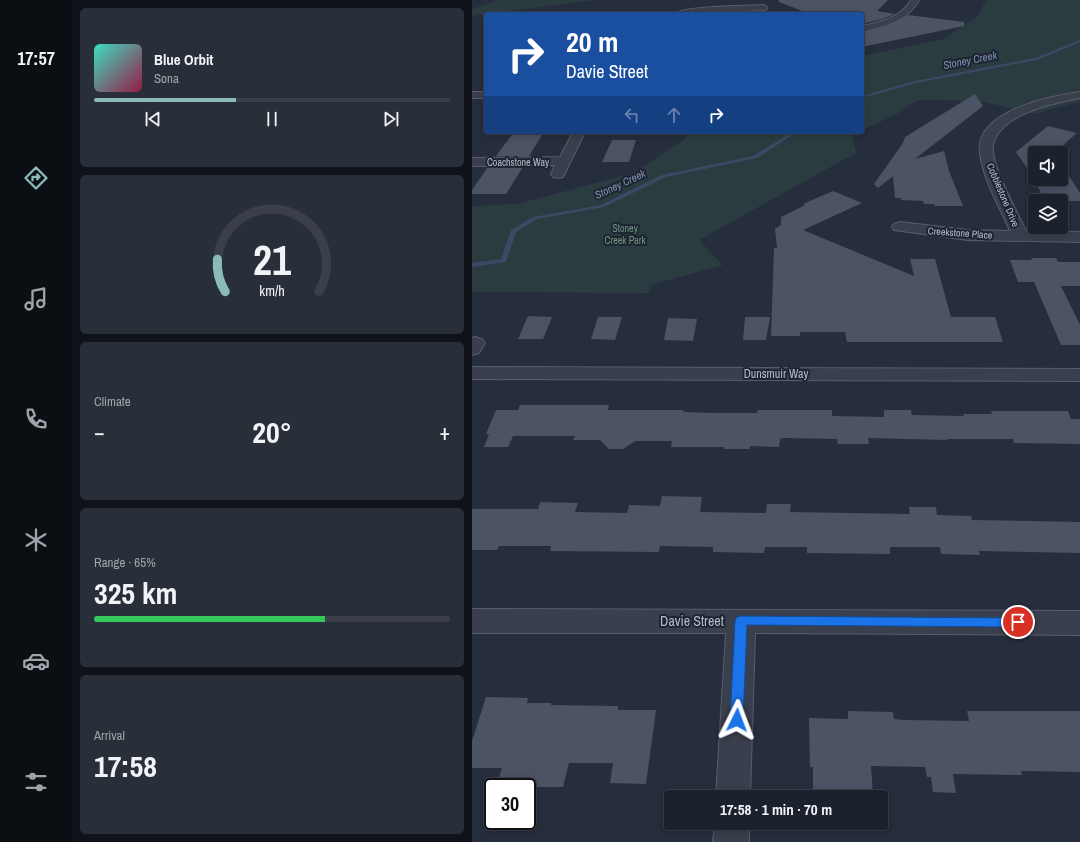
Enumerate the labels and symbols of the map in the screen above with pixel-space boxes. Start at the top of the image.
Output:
water label: Stoney Creek [942,48,999,72]
street label: Coachstone Way [487,156,550,169]
street label: Cobblestone Drive [984,161,1022,229]
water label: Stoney Creek [592,166,648,202]
park label: Stoney Creek Park [604,222,646,247]
street label: Creekstone Place [927,224,993,242]
street label: Dunsmuir Way [744,366,808,382]
pin [1001,605,1035,639]
street label: Davie Street [660,612,724,630]
position arrow [716,699,758,741]
speed limit sign: 30 [484,778,536,830]

